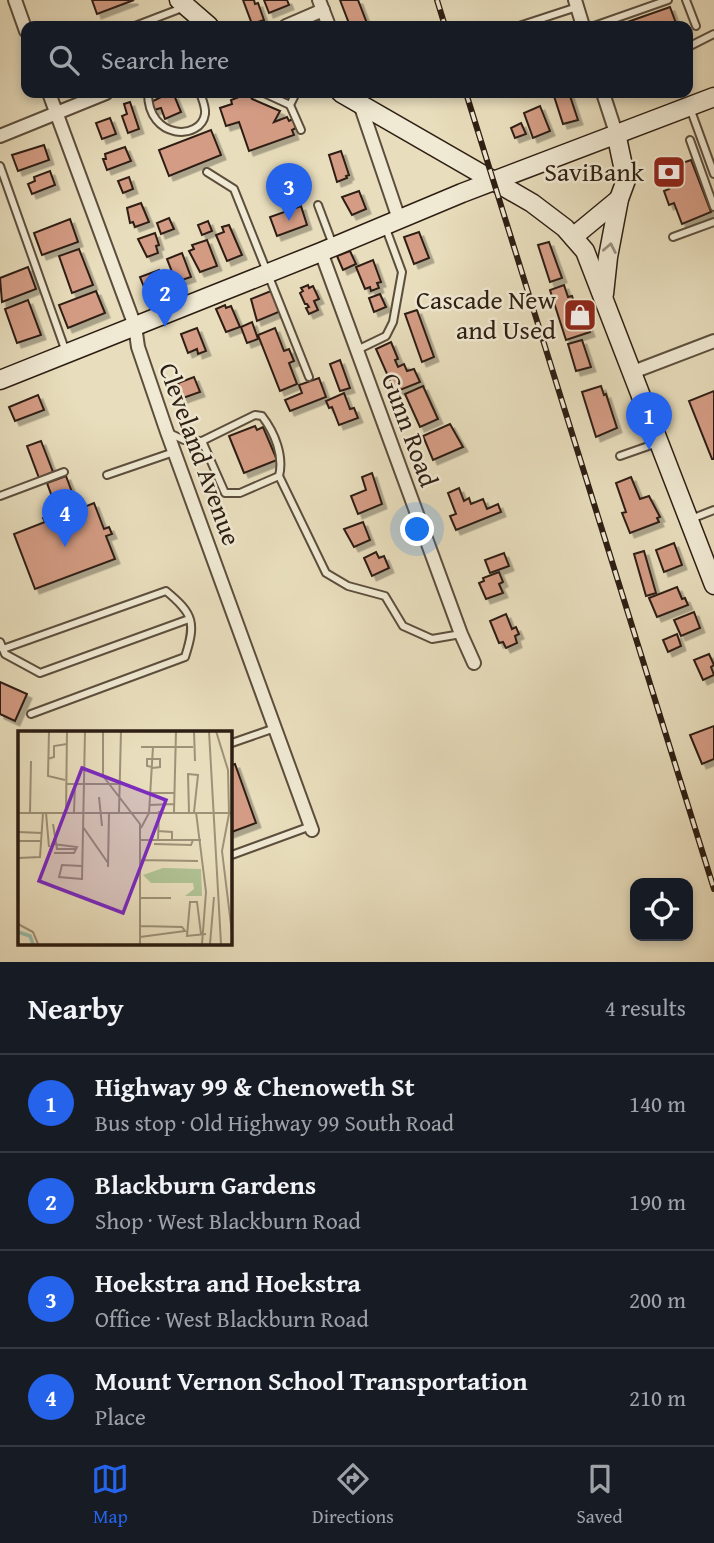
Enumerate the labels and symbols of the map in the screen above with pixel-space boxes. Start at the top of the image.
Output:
place label: SaviBank [544,152,645,191]
bank icon: SaviBank [650,153,688,191]
pin: 3 [266,163,312,221]
one-way arrow [602,242,617,254]
pin: 2 [142,269,188,327]
place label: Cascade New and Used [416,280,557,349]
shop icon: Cascade New and Used [561,296,599,334]
street label: Cleveland Avenue [149,357,252,551]
street label: Gunn Road [372,367,449,492]
pin: 1 [626,392,672,450]
pin: 4 [42,489,88,547]
your location [400,512,434,546]
inset map [18,731,231,944]

